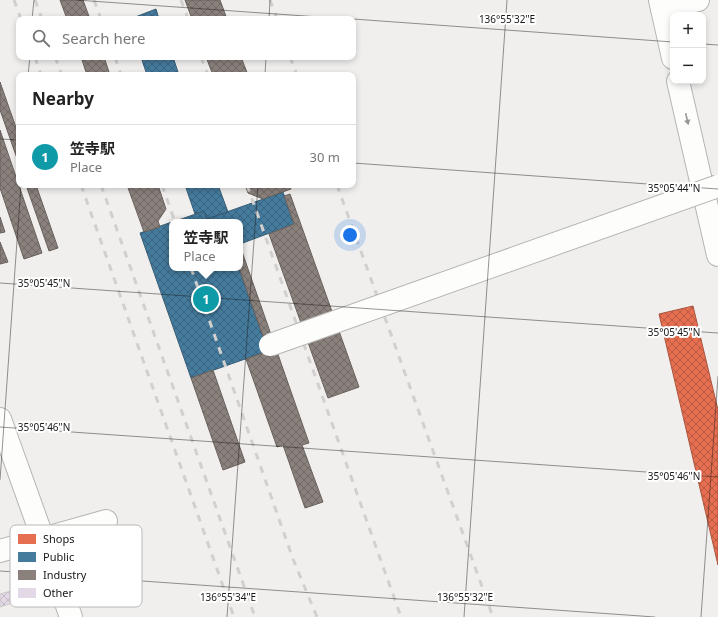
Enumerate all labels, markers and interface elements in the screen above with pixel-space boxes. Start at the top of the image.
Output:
text: 136°55'32"E [479,12,535,26]
map controls [670,12,706,84]
button: + [670,12,706,48]
search box [16,16,356,60]
icon: search [30,27,52,49]
text: Search here [62,28,145,48]
button: − [670,48,706,84]
text: Nearby [32,87,94,110]
one-way arrow [684,113,690,125]
text: 笠寺駅 [70,138,115,158]
text: 1 [41,148,49,166]
text: 30 m [310,148,340,166]
text: Place [70,158,102,176]
text: 35°05'44"N [648,181,700,195]
popup [169,219,243,271]
your location [340,225,360,245]
text: 笠寺駅 [183,227,229,247]
text: Place [183,247,216,265]
text: 35°05'45"N [18,276,70,290]
pin: 1 [193,284,219,314]
text: 35°05'45"N [648,325,700,339]
text: 35°05'46"N [18,420,70,434]
text: 35°05'46"N [648,469,700,483]
legend [10,525,142,607]
text: Shops [43,531,75,546]
text: Public [43,549,74,564]
text: Industry [43,567,87,582]
text: Other [43,585,74,600]
text: 136°55'34"E [200,590,256,604]
text: 136°55'32"E [437,590,493,604]

